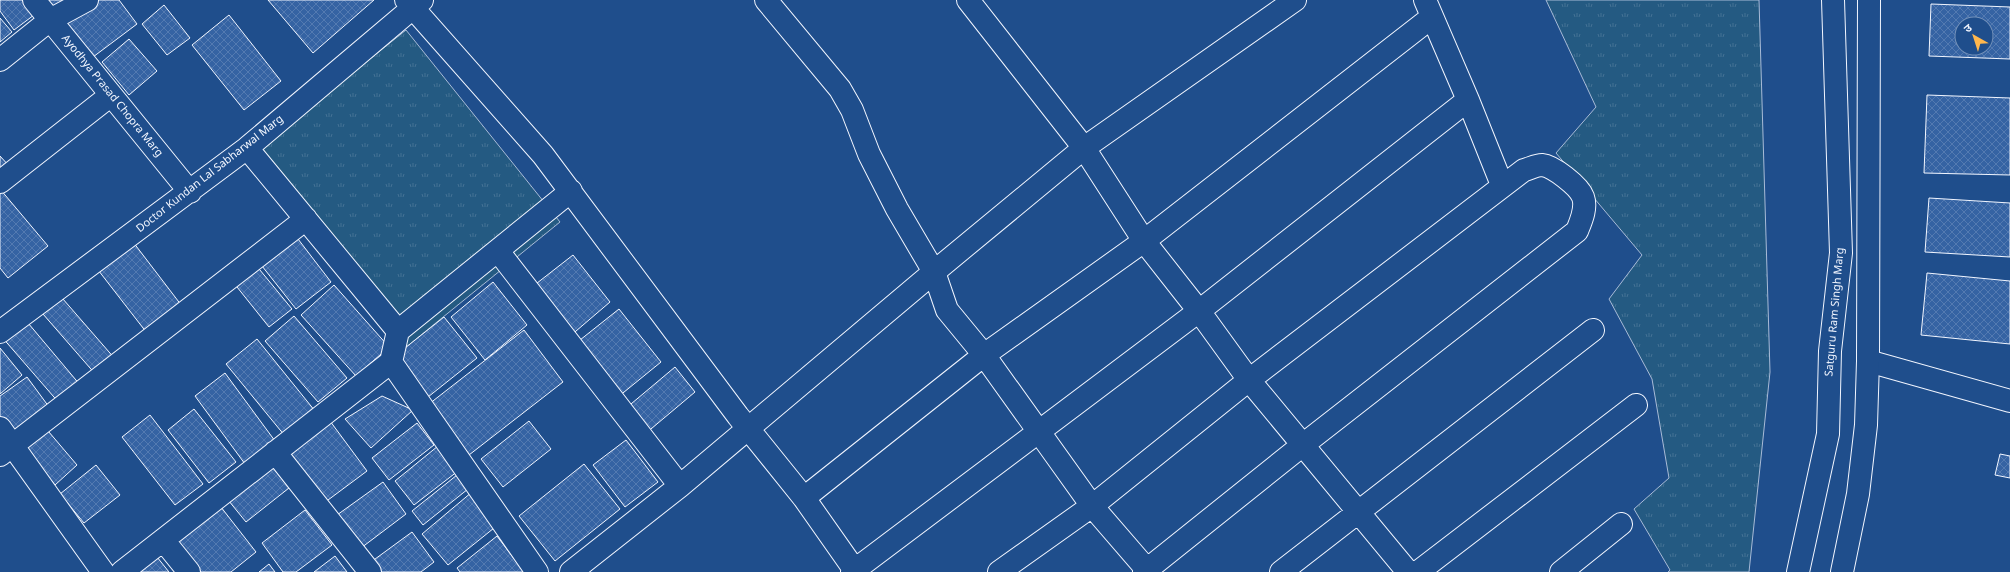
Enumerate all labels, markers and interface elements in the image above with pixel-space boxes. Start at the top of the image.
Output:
north arrow [1954,16,1994,56]
text: उ [1961,21,1976,36]
street label: Ayodhya Prasad Chopra Marg [58,32,166,160]
street label: Doctor Kundan Lal Sabharwal Marg [134,112,286,236]
street label: Satguru Ram Singh Marg [1822,247,1848,377]

